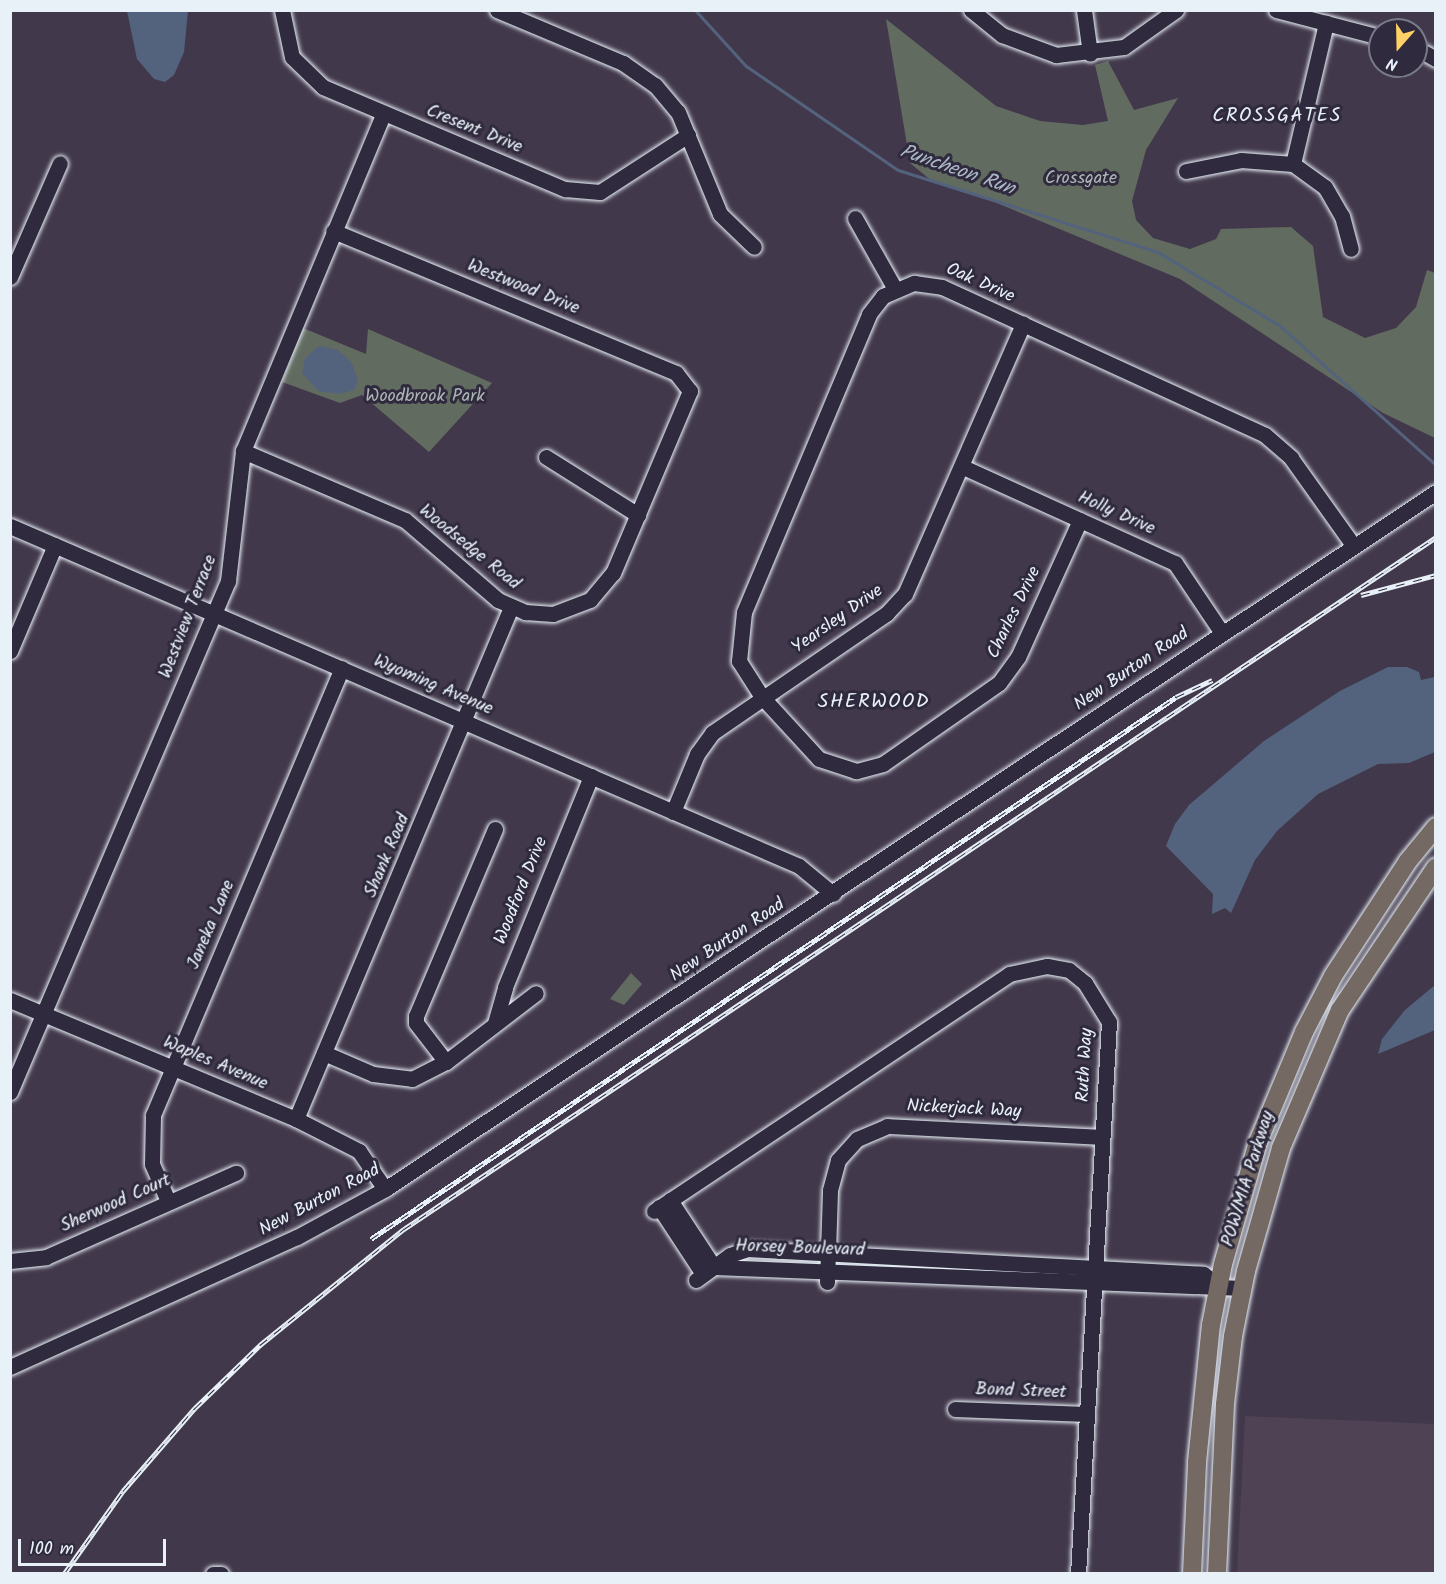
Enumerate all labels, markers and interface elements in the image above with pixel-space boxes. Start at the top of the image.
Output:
north arrow [1368,18,1428,78]
text: N [1383,50,1401,77]
street label: Cresent Drive [423,101,525,159]
district label: CROSSGATES [1212,104,1342,128]
water label: Puncheon Run [897,140,1017,202]
park label: Crossgate [1045,168,1117,190]
street label: Westwood Drive [464,256,582,320]
street label: Oak Drive [942,259,1018,309]
park label: Woodbrook Park [365,386,485,408]
street label: Holly Drive [1074,487,1158,541]
street label: Woodsedge Road [414,501,524,595]
street label: Westview Terrace [156,552,222,682]
street label: Charles Drive [983,563,1047,663]
street label: Yearsley Drive [788,581,888,659]
street label: New Burton Road [1071,624,1193,716]
street label: Wyoming Avenue [370,651,496,721]
district label: SHERWOOD [818,690,930,714]
street label: Shank Road [361,811,415,901]
street label: Woodford Drive [491,834,553,948]
street label: Janeka Lane [184,877,240,973]
street label: New Burton Road [667,895,789,987]
street label: Ruth Way [1073,1028,1099,1102]
street label: Waples Avenue [159,1032,271,1096]
street label: Nickerjack Way [906,1096,1022,1124]
street label: POW/MIA Parkway [1218,1109,1280,1249]
street label: New Burton Road [256,1160,384,1242]
street label: Sherwood Court [58,1170,174,1238]
street label: Horsey Boulevard [735,1236,865,1262]
street label: Bond Street [975,1380,1067,1404]
scale bar [21,1527,170,1565]
text: 100 m [29,1535,74,1564]

